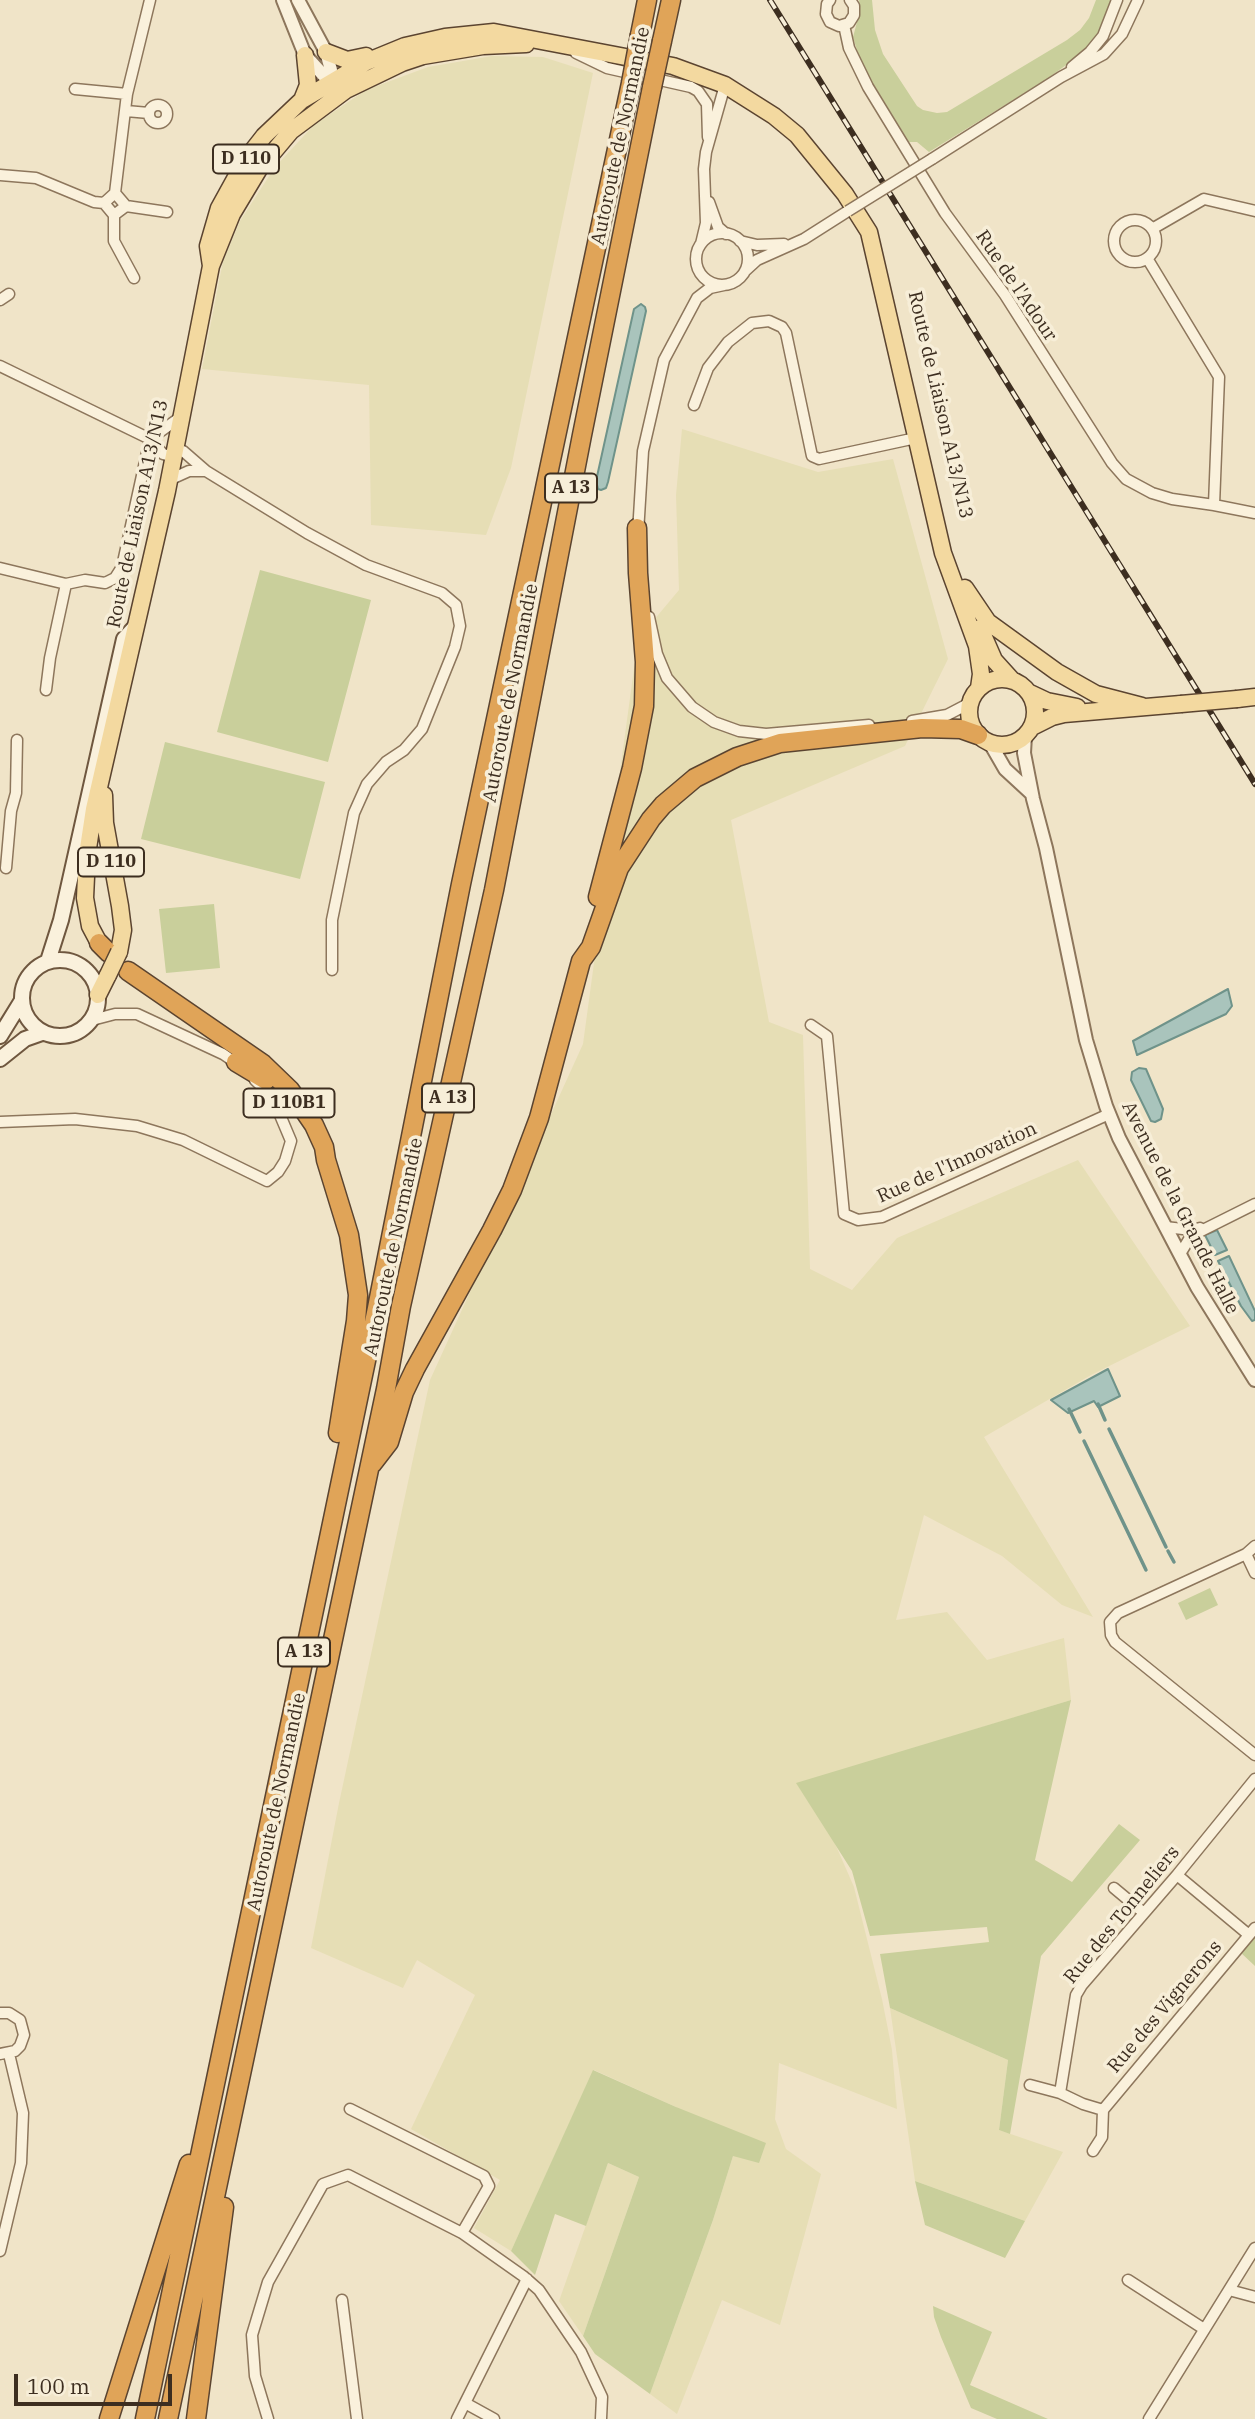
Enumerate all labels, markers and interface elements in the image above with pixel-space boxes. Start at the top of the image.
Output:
street label: Autoroute de Normandie [587,25,655,247]
road number: D 110 [213,144,279,174]
street label: Rue de l'Adour [970,226,1062,346]
street label: Route de Liaison A13/N13 [903,289,977,521]
street label: Route de Liaison A13/N13 [103,398,173,630]
road number: A 13 [545,474,597,502]
street label: Autoroute de Normandie [479,582,543,804]
road number: D 110 [78,848,144,876]
road number: A 13 [422,1084,474,1112]
road number: D 110B1 [244,1088,334,1118]
street label: Avenue de la Grande Halle [1116,1098,1244,1318]
street label: Rue de l'Innovation [874,1118,1040,1208]
street label: Autoroute de Normandie [360,1136,428,1358]
road number: A 13 [278,1638,330,1666]
street label: Autoroute de Normandie [243,1691,311,1913]
street label: Rue des Tonneliers [1059,1841,1185,1989]
street label: Rue des Vignerons [1103,1936,1227,2078]
scale bar [18,2360,175,2404]
text: 100 m [27,2372,90,2400]

